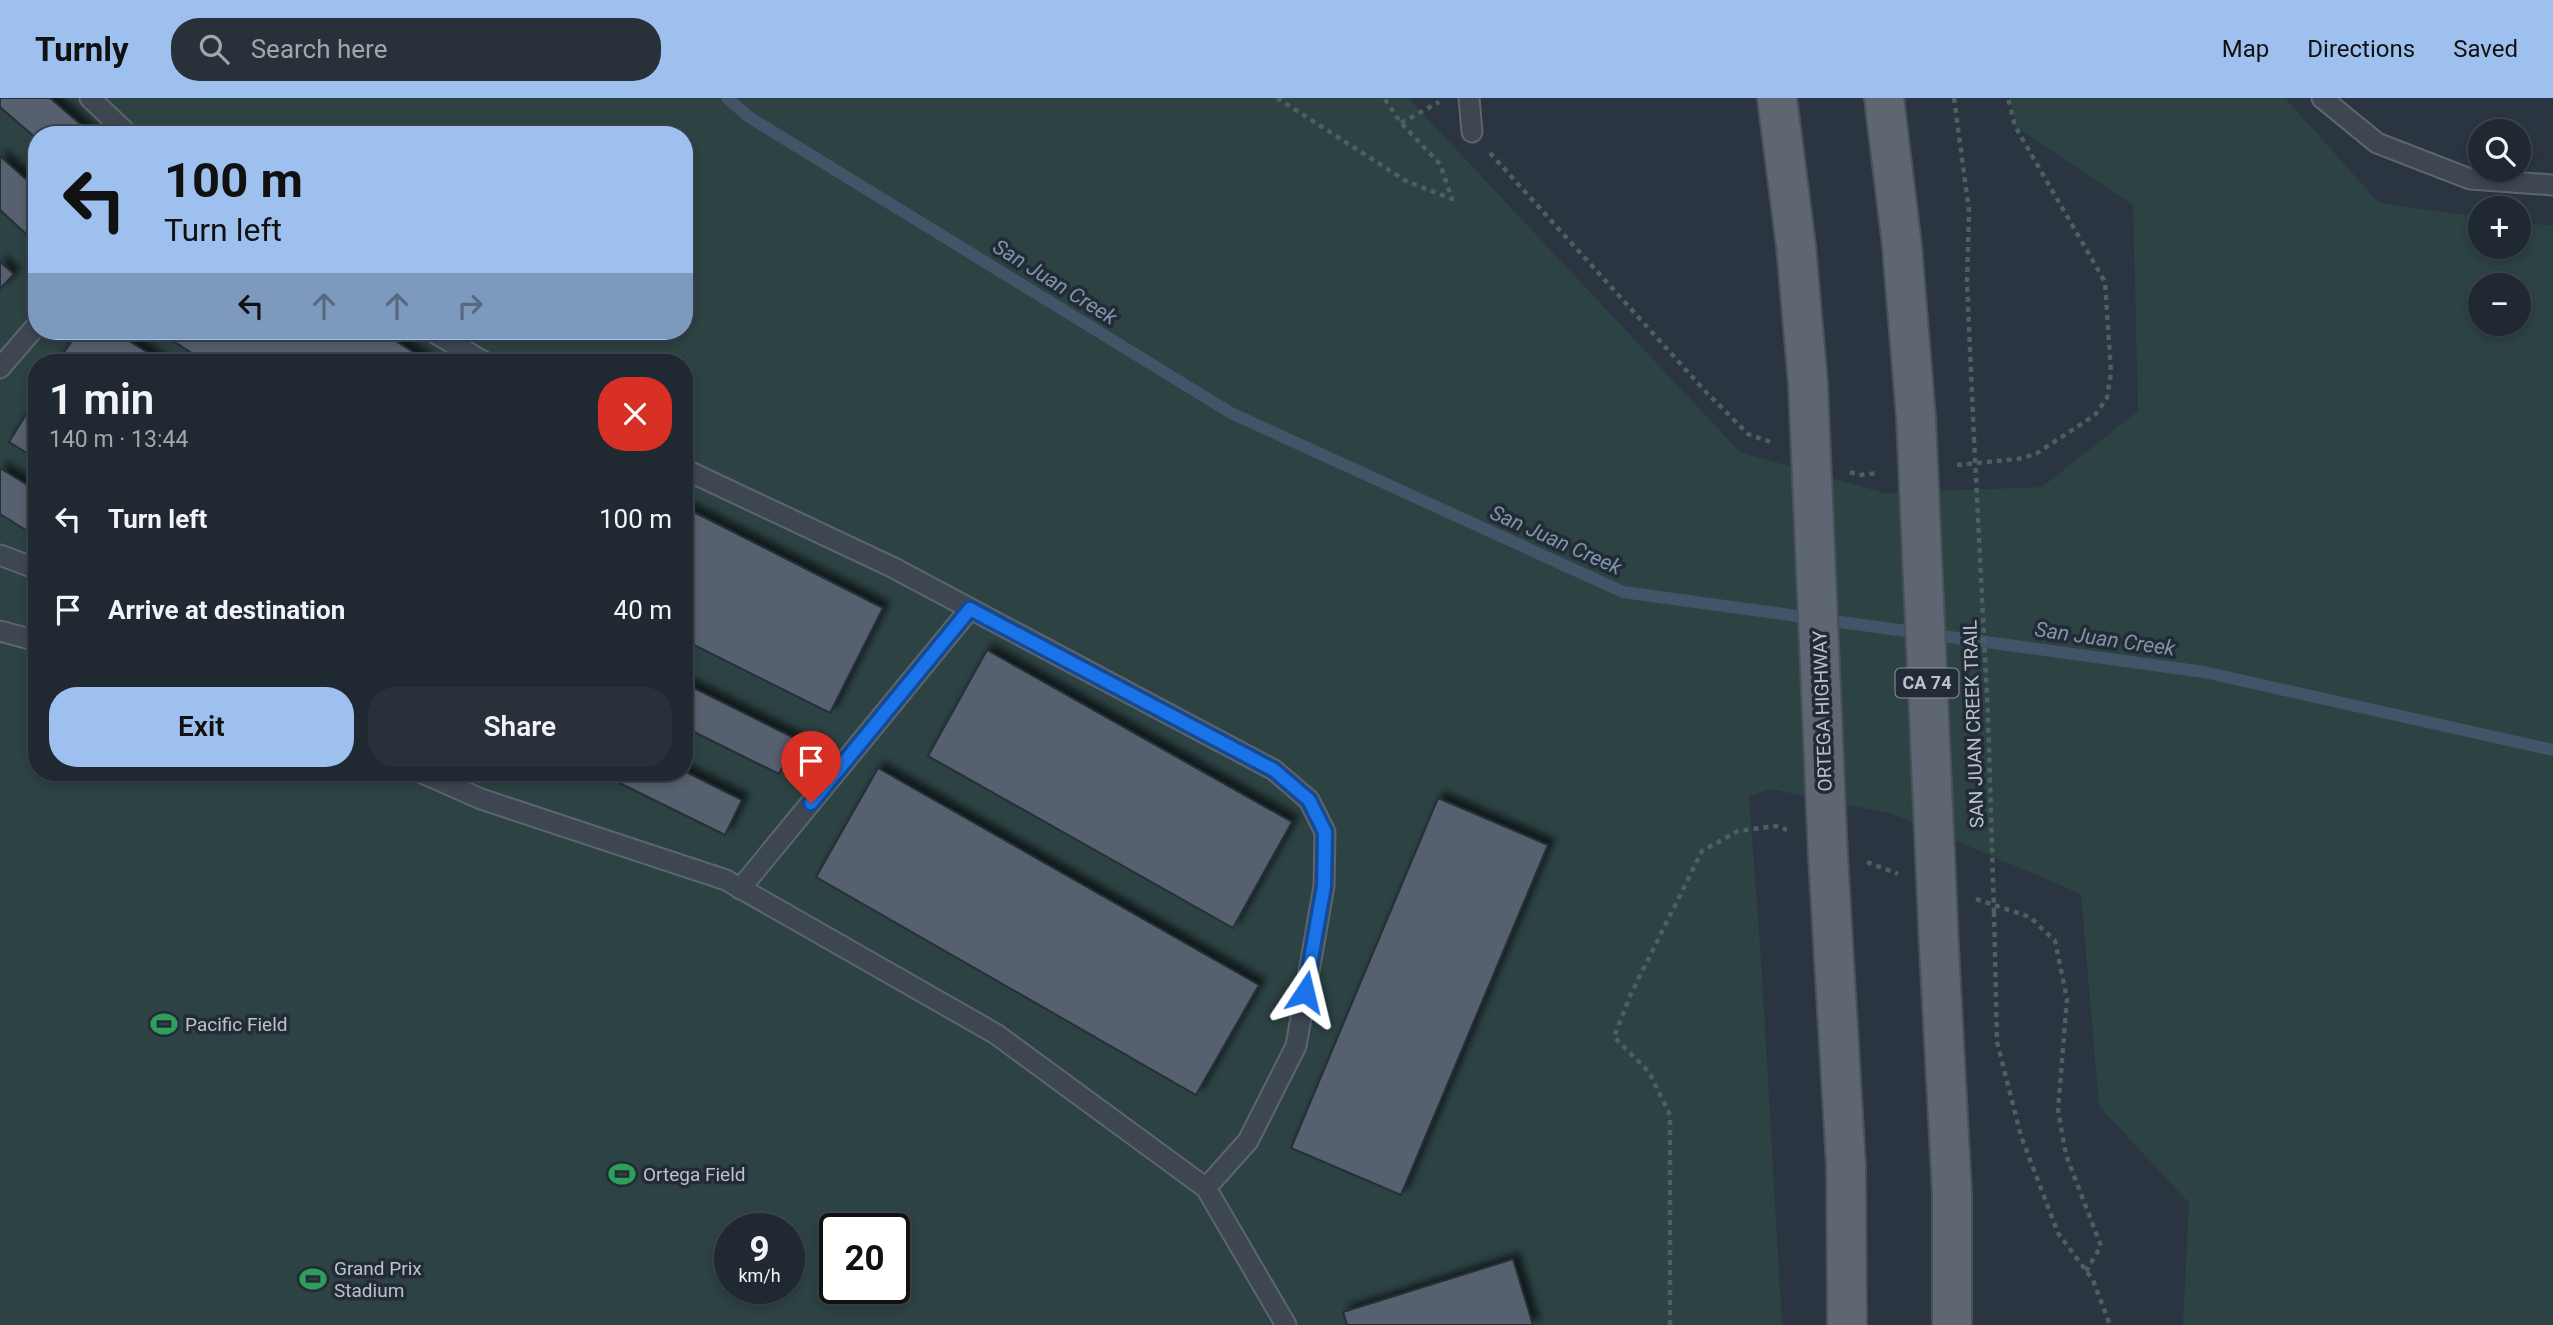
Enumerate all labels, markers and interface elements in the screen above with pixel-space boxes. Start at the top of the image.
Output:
search box [171,18,661,81]
text: Turnly [35,30,129,69]
icon: search [195,30,233,68]
text: Search here [251,34,387,64]
text: Map [2222,35,2269,63]
text: Directions [2307,35,2415,63]
text: Saved [2453,35,2518,63]
map controls [2468,119,2531,336]
button: search [2468,119,2531,182]
text: 100 m [164,152,303,209]
icon: left [49,154,140,245]
button: + [2468,196,2531,259]
text: Turn left [164,211,282,249]
water label: San Juan Creek [989,234,1122,330]
button: − [2468,273,2531,336]
icon: left [232,287,270,325]
icon: ahead [305,287,343,325]
icon: ahead [378,287,416,325]
icon: right [451,287,489,325]
text: 1 min [49,375,154,424]
button: close [598,377,672,451]
text: 140 m · 13:44 [49,426,188,453]
icon: left [49,500,87,538]
water label: San Juan Creek [1487,500,1626,580]
text: Turn left [108,504,207,534]
text: 100 m [599,504,672,534]
icon: arrive [49,591,87,629]
text: Arrive at destination [108,595,345,625]
text: 40 m [614,595,672,625]
water label: San Juan Creek [2033,617,2177,661]
street label: SAN JUAN CREEK TRAIL [1958,620,1989,828]
street label: ORTEGA HIGHWAY [1808,630,1837,792]
road number: CA 74 [1896,668,1958,698]
button: Exit [49,687,354,767]
button: Share [368,687,672,767]
pin [781,731,841,803]
icon: arrive [792,742,830,780]
position arrow [1268,955,1342,1029]
sports icon: Pacific Field [149,1009,179,1039]
place label: Pacific Field [185,1013,288,1036]
sports icon: Ortega Field [607,1159,637,1189]
place label: Ortega Field [643,1163,746,1186]
speed limit sign: 20 [819,1213,910,1304]
text: 9 [749,1229,770,1270]
place label: Grand Prix Stadium [334,1257,422,1302]
sports icon: Grand Prix Stadium [298,1264,328,1294]
text: km/h [738,1265,781,1286]

